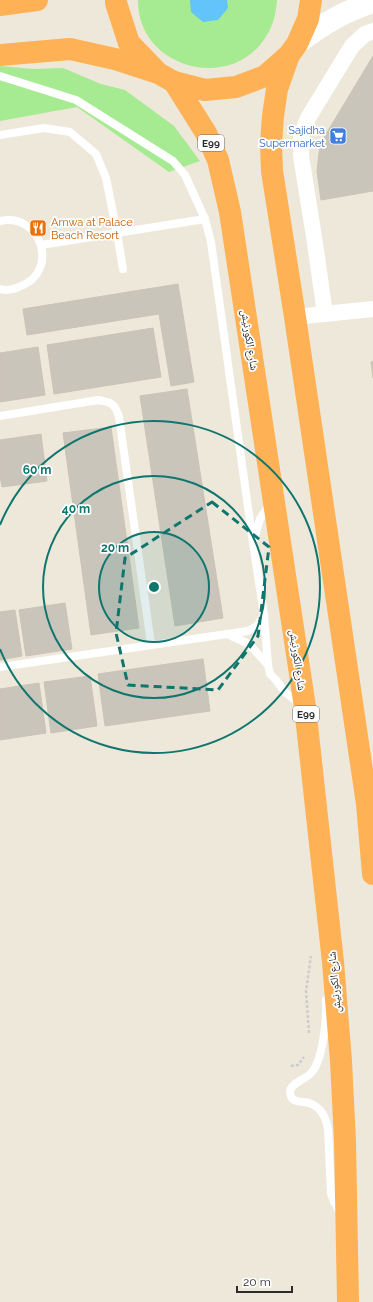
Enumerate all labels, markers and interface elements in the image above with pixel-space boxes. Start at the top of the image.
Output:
place label: Sajidha Supermarket [259,124,325,150]
supermarket icon: Sajidha Supermarket [328,126,348,146]
road number: E99 [198,135,224,151]
place label: Amwa at Palace Beach Resort [51,216,133,242]
restaurant icon: Amwa at Palace Beach Resort [28,218,48,238]
street label: شارع الكورنيش [238,309,261,371]
text: 60 m [23,463,51,477]
text: 40 m [62,502,90,516]
text: 20 m [101,541,129,555]
centre of rings [147,580,161,594]
street label: شارع الكورنيش [287,629,308,691]
road number: E99 [293,706,319,722]
street label: شارع الكورنيش [325,951,344,1013]
scale bar [237,1268,292,1294]
text: 20 m [243,1275,271,1289]

